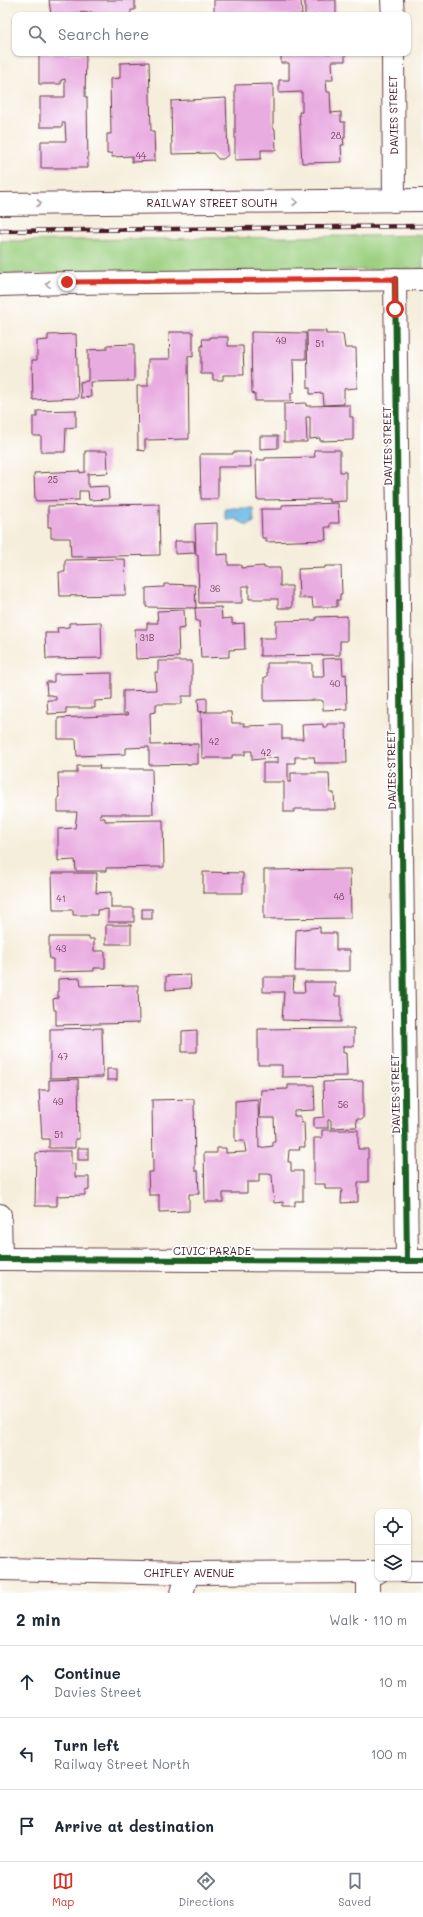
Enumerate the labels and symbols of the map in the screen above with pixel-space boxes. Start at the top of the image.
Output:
street label: DAVIES STREET [385,75,401,155]
house number: 28 [331,130,342,141]
house number: 44 [136,150,147,161]
street label: RAILWAY STREET SOUTH [146,195,278,210]
one-way arrow [292,198,298,206]
one-way arrow [36,199,42,207]
route end [58,273,76,291]
one-way arrow [45,279,51,288]
route start [386,300,404,318]
house number: 49 [276,335,287,346]
house number: 51 [315,338,325,349]
street label: DAVIES STREET [379,406,395,486]
house number: 25 [48,474,58,485]
house number: 36 [210,583,220,594]
house number: 31B [140,632,155,643]
house number: 40 [330,678,341,689]
street label: DAVIES STREET [383,730,399,810]
house number: 42 [209,736,219,747]
house number: 42 [261,747,271,758]
house number: 48 [334,891,345,902]
house number: 41 [56,893,66,904]
house number: 43 [56,943,66,954]
house number: 47 [58,1051,68,1062]
street label: DAVIES STREET [387,1054,403,1134]
house number: 49 [53,1096,64,1107]
house number: 56 [338,1099,348,1110]
house number: 51 [54,1129,64,1140]
street label: CIVIC PARADE [173,1243,251,1258]
street label: CHIFLEY AVENUE [144,1565,234,1580]

